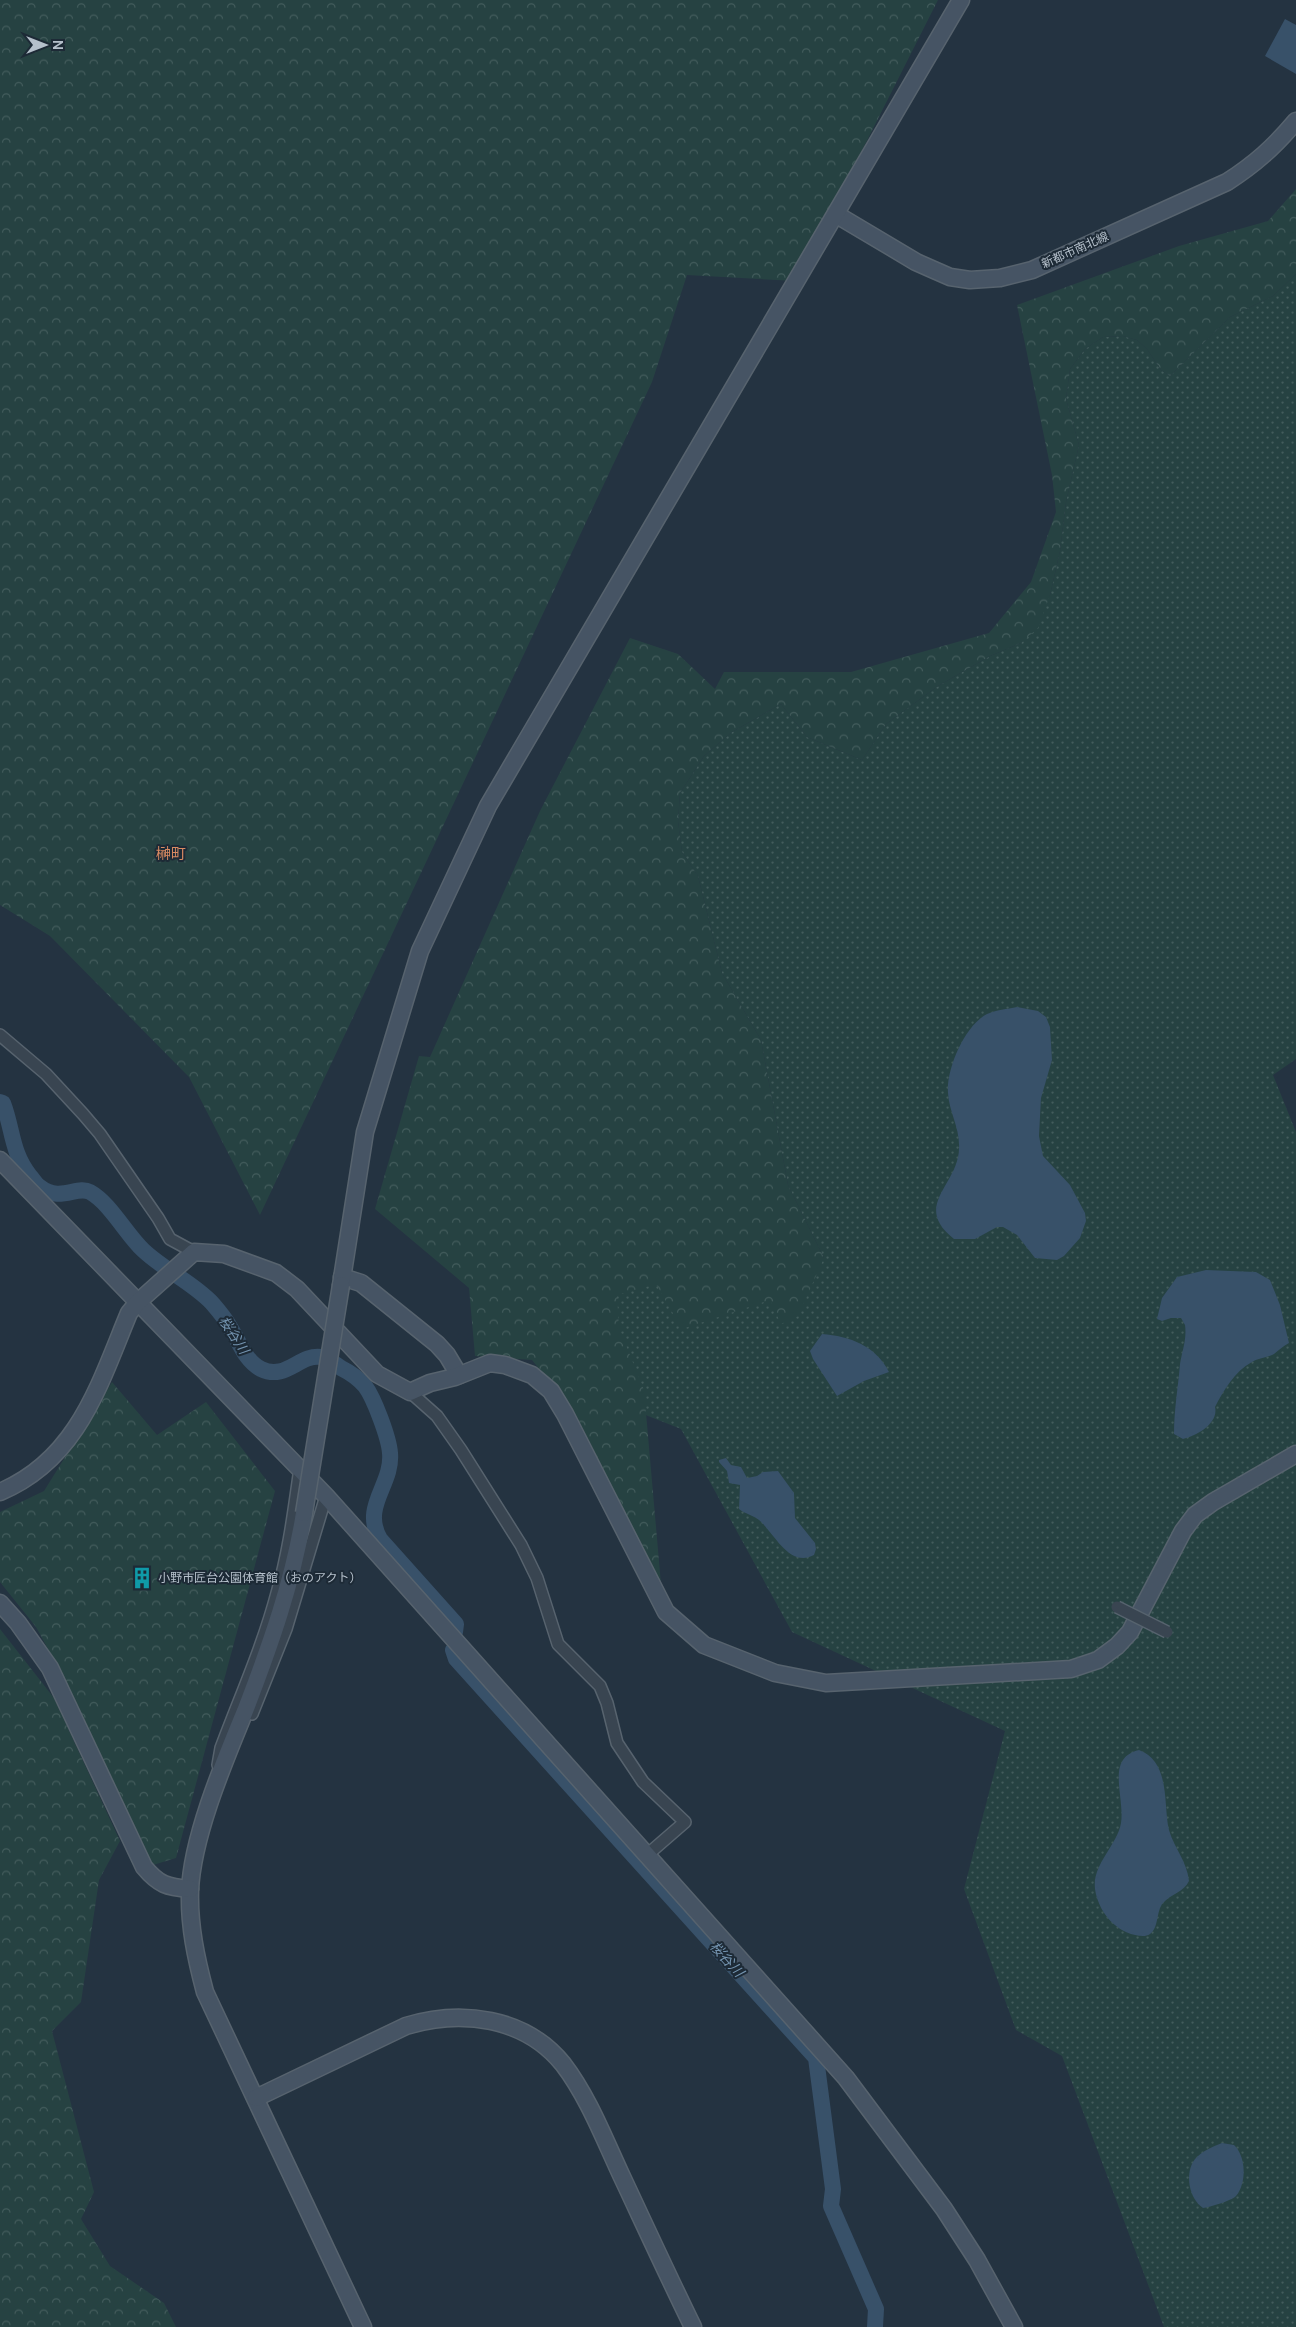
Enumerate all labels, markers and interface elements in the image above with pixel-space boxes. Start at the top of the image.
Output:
north arrow [20,20,70,70]
text: N [49,40,68,50]
street label: 新都市南北線 [1038,227,1111,272]
district label: 榊町 [156,843,186,864]
water label: 桜谷川 [215,1312,255,1359]
building icon: 小野市匠台公園体育館（おのアクト） [129,1565,155,1591]
place label: 小野市匠台公園体育館（おのアクト） [158,1569,361,1586]
water label: 桜谷川 [706,1937,750,1982]

